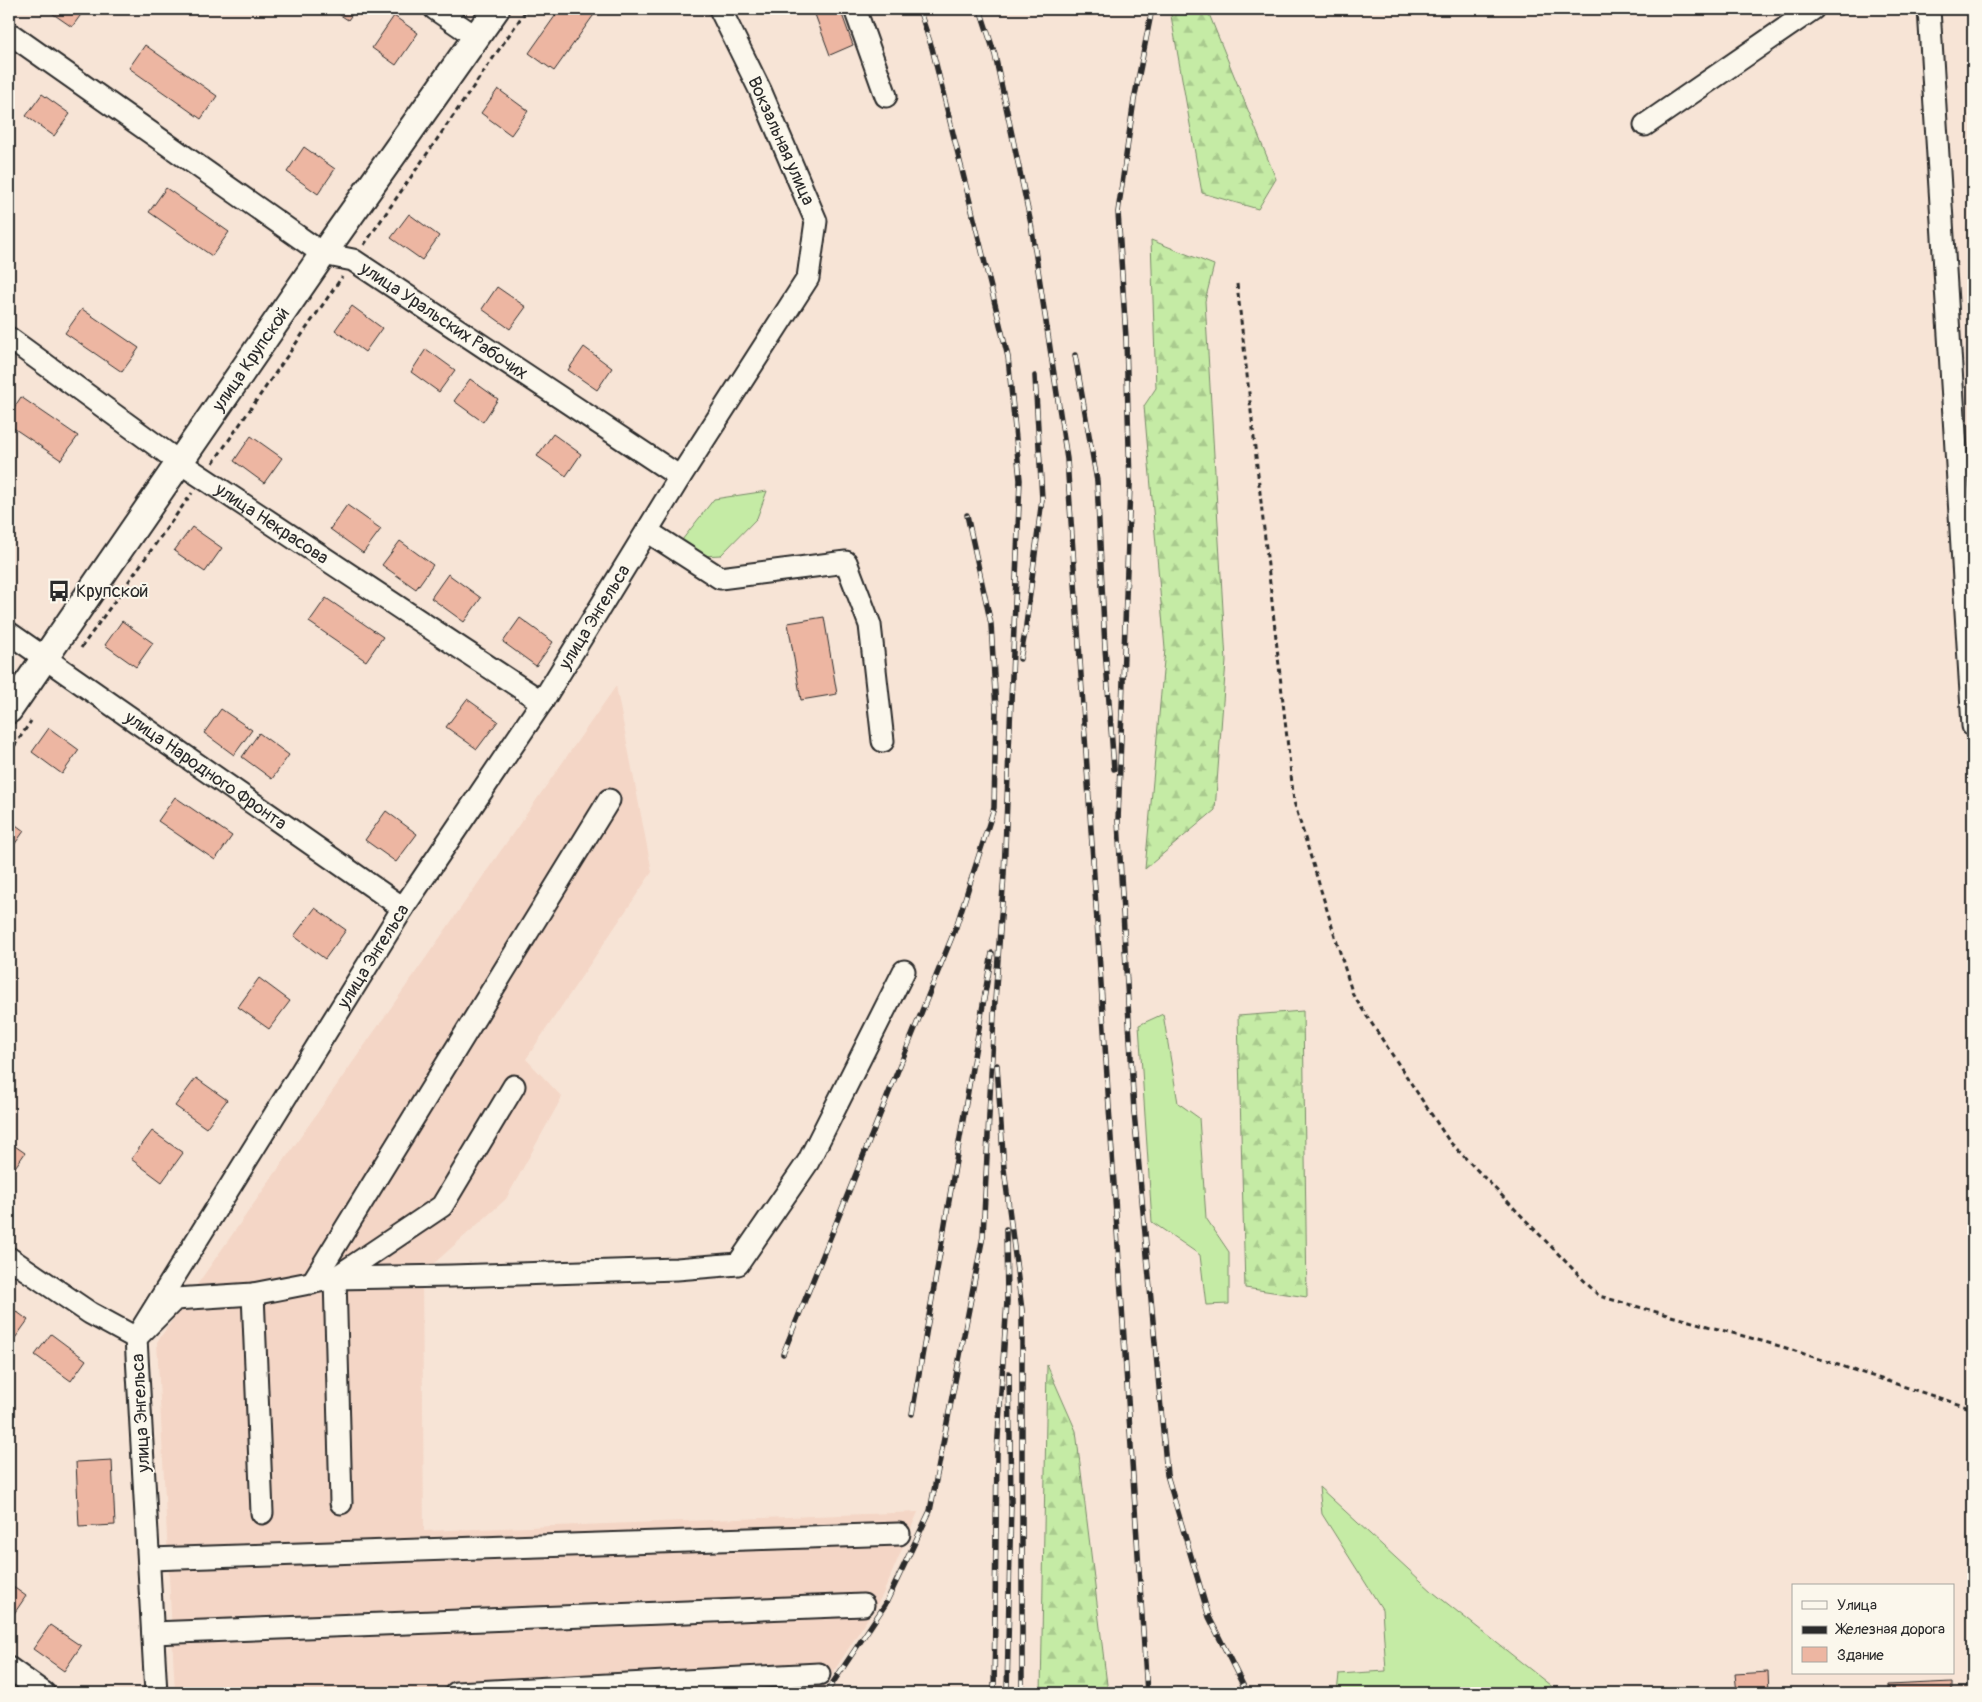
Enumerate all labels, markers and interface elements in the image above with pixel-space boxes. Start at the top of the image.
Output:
street label: Вокзальная улица [742,73,820,209]
street label: улица Уральских Рабочих [355,256,532,384]
street label: улица Крупской [206,303,294,416]
street label: улица Некрасова [210,477,333,569]
street label: улица Энгельса [553,560,635,674]
bus stop icon: Крупской [46,578,72,604]
place label: Крупской [76,580,148,603]
street label: улица Народного Фронта [119,705,291,835]
street label: улица Энгельса [331,900,414,1014]
street label: улица Энгельса [126,1353,156,1474]
legend [1792,1584,1954,1674]
text: Улица [1837,1596,1877,1615]
text: Железная дорога [1835,1620,1945,1639]
text: Здание [1837,1646,1884,1665]

